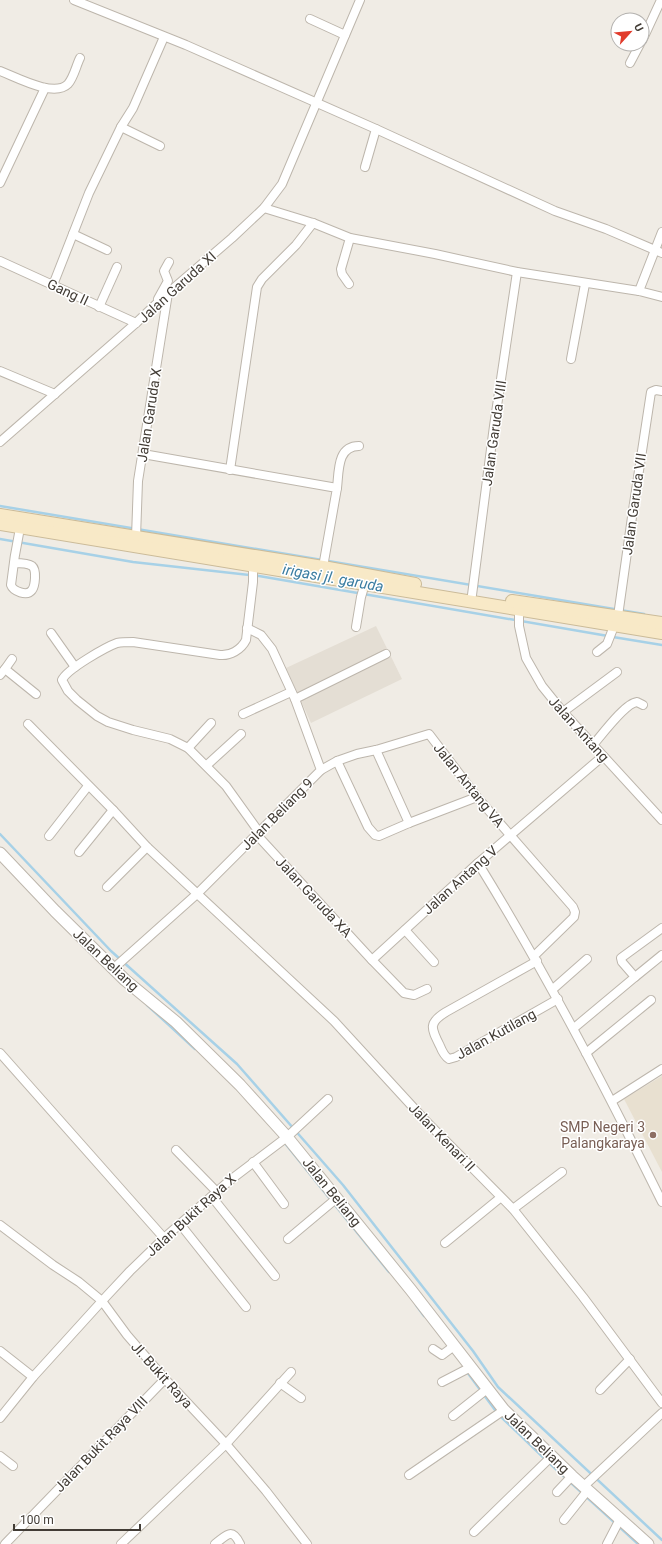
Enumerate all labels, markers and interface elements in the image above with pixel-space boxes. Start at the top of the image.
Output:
north arrow [610,12,650,52]
text: U [631,21,646,34]
street label: Jalan Garuda XI [135,248,219,326]
street label: Gang II [45,275,91,309]
street label: Jalan Garuda X [134,367,164,463]
street label: Jalan Garuda VIII [479,379,509,487]
street label: Jalan Garuda VII [619,452,649,556]
water label: irigasi jl. garuda [281,560,385,596]
street label: Jalan Antang [546,693,612,765]
street label: Jalan Antang VA [430,740,508,830]
street label: Jalan Beliang 9 [238,775,316,853]
street label: Jalan Antang V [419,842,501,918]
street label: Jalan Garuda XA [273,853,355,941]
street label: Jalan Beliang [70,926,142,994]
street label: Jalan Kutilang [453,1006,539,1062]
street label: Jalan Kenari II [406,1100,478,1174]
place label: SMP Negeri 3 Palangkaraya [560,1119,645,1151]
marker: SMP Negeri 3 Palangkaraya [648,1130,658,1140]
street label: Jalan Beliang [299,1154,365,1230]
street label: Jalan Bukit Raya X [143,1170,239,1259]
street label: Jl. Bukit Raya [128,1339,196,1411]
street label: Jalan Bukit Raya VIII [51,1393,151,1495]
street label: Jalan Beliang [501,1407,573,1477]
scale bar [14,1506,140,1532]
text: 100 m [20,1513,54,1527]

